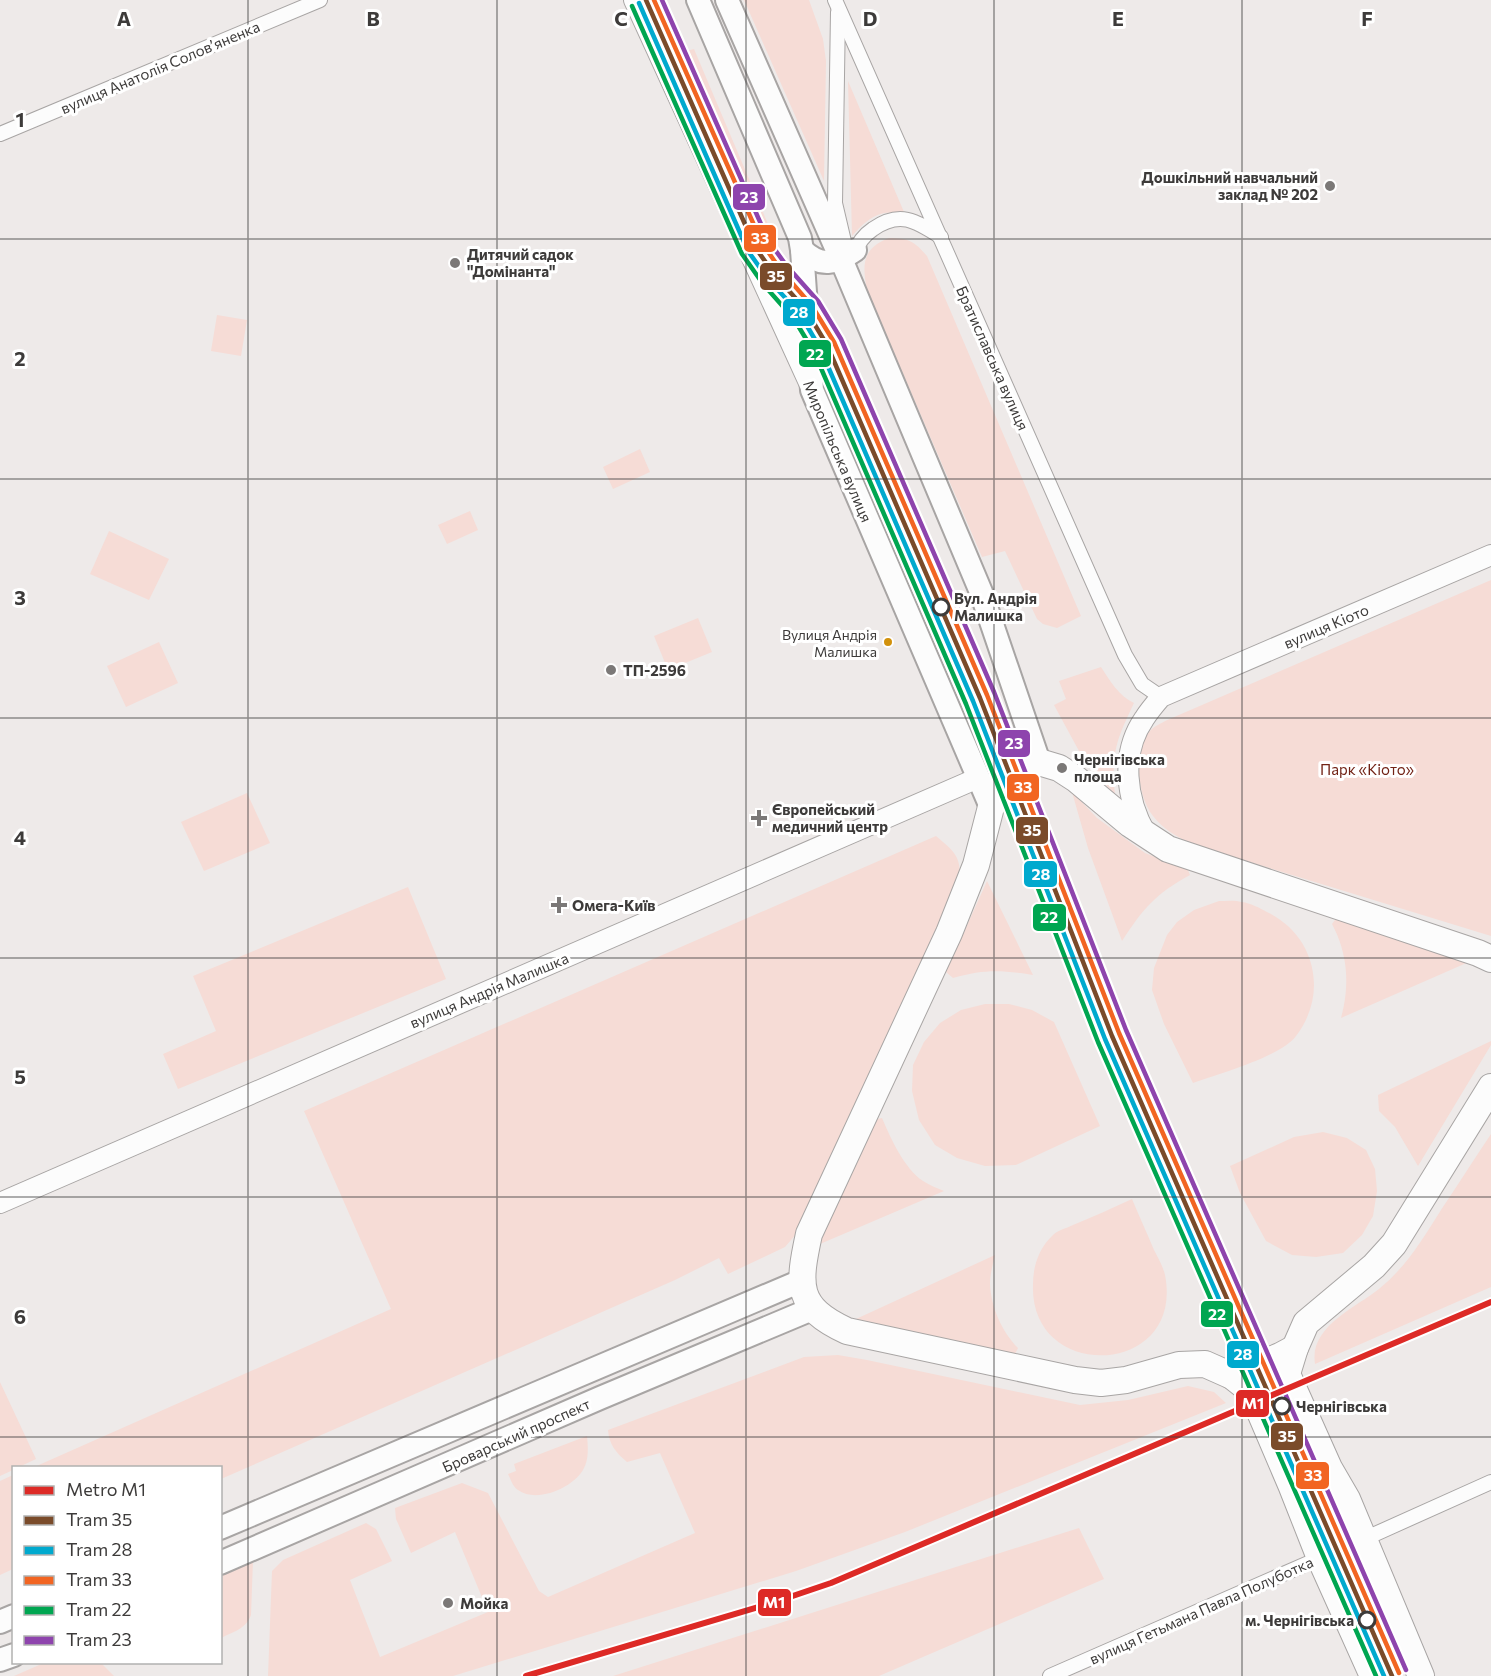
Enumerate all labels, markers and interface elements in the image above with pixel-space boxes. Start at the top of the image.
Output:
text: A [117,6,131,30]
text: B [366,6,380,30]
text: C [614,6,628,30]
text: D [863,6,877,30]
text: E [1112,6,1124,30]
text: F [1361,6,1373,30]
street label: вулиця Анатолія Соловʼяненка [58,17,262,117]
text: 1 [15,107,25,131]
place label: Дошкільний навчальний заклад № 202 [1142,168,1318,203]
marker: Дошкільний навчальний заклад № 202 [1323,179,1337,193]
line badge: 23 [732,183,766,211]
text: 23 [740,187,758,206]
line badge: 33 [743,224,777,253]
text: 33 [751,228,769,247]
place label: Дитячий садок "Домінанта" [467,245,574,280]
marker: Дитячий садок "Домінанта" [448,256,462,270]
line badge: 35 [759,262,793,291]
text: 35 [767,266,785,285]
street label: Братиславська вулиця [953,283,1033,433]
line badge: 28 [782,298,816,327]
text: 28 [790,302,809,321]
line badge: 22 [798,339,832,368]
text: 22 [806,344,824,363]
text: 2 [14,346,26,370]
street label: Миропільська вулиця [800,377,876,525]
text: 3 [14,585,26,609]
place label: Вул. Андрія Малишка [954,589,1037,624]
marker: Вул. Андрія Малишка [932,598,950,616]
street label: вулиця Кіото [1281,600,1371,652]
place label: Вулиця Андрія Малишка [782,626,877,660]
marker: Вулиця Андрія Малишка [882,636,894,648]
place label: ТП-2596 [623,661,686,679]
marker: ТП-2596 [604,663,618,677]
line badge: 23 [997,729,1031,758]
text: 23 [1005,733,1023,752]
place label: Чернігівська площа [1074,750,1165,785]
park label: Парк «Кіото» [1320,760,1414,778]
marker: Чернігівська площа [1055,761,1069,775]
line badge: 33 [1006,773,1040,802]
text: 33 [1014,777,1032,796]
place label: Європейський медичний центр [772,800,888,835]
marker: Європейський медичний центр [750,809,768,827]
line badge: 35 [1015,816,1049,845]
text: 35 [1023,820,1041,839]
text: 4 [14,825,26,849]
line badge: 28 [1023,860,1058,888]
text: 28 [1032,864,1051,883]
marker: Омега-Київ [550,896,568,914]
place label: Омега-Київ [572,896,656,914]
line badge: 22 [1032,903,1067,932]
text: 22 [1040,907,1058,926]
street label: вулиця Андрія Малишка [407,948,571,1032]
text: 5 [14,1064,26,1088]
line badge: 22 [1200,1300,1234,1328]
text: 6 [14,1304,26,1328]
text: 22 [1208,1304,1226,1323]
line badge: 28 [1226,1340,1260,1369]
text: 28 [1234,1344,1253,1363]
line badge: M1 [1235,1389,1270,1418]
text: M1 [1242,1393,1264,1412]
street label: Броварський проспект [439,1394,593,1476]
marker: Чернігівська [1273,1397,1291,1415]
place label: Чернігівська [1296,1397,1387,1415]
line badge: 35 [1270,1422,1304,1451]
text: 35 [1278,1426,1296,1445]
line badge: 33 [1295,1461,1330,1490]
text: 33 [1304,1465,1322,1484]
legend [12,1466,222,1664]
text: Metro M1 [66,1478,146,1500]
text: Tram 35 [66,1508,132,1530]
text: Tram 28 [66,1538,133,1560]
street label: вулиця Гетьмана Павла Полуботка [1086,1552,1316,1668]
text: Tram 33 [66,1568,132,1590]
line badge: M1 [757,1588,792,1617]
text: M1 [763,1592,785,1611]
place label: Мойка [460,1594,509,1612]
marker: Мойка [441,1596,455,1610]
text: Tram 22 [66,1598,132,1620]
place label: м. Чернігівська [1245,1611,1354,1629]
marker: м. Чернігівська [1358,1611,1376,1629]
text: Tram 23 [66,1628,132,1650]

